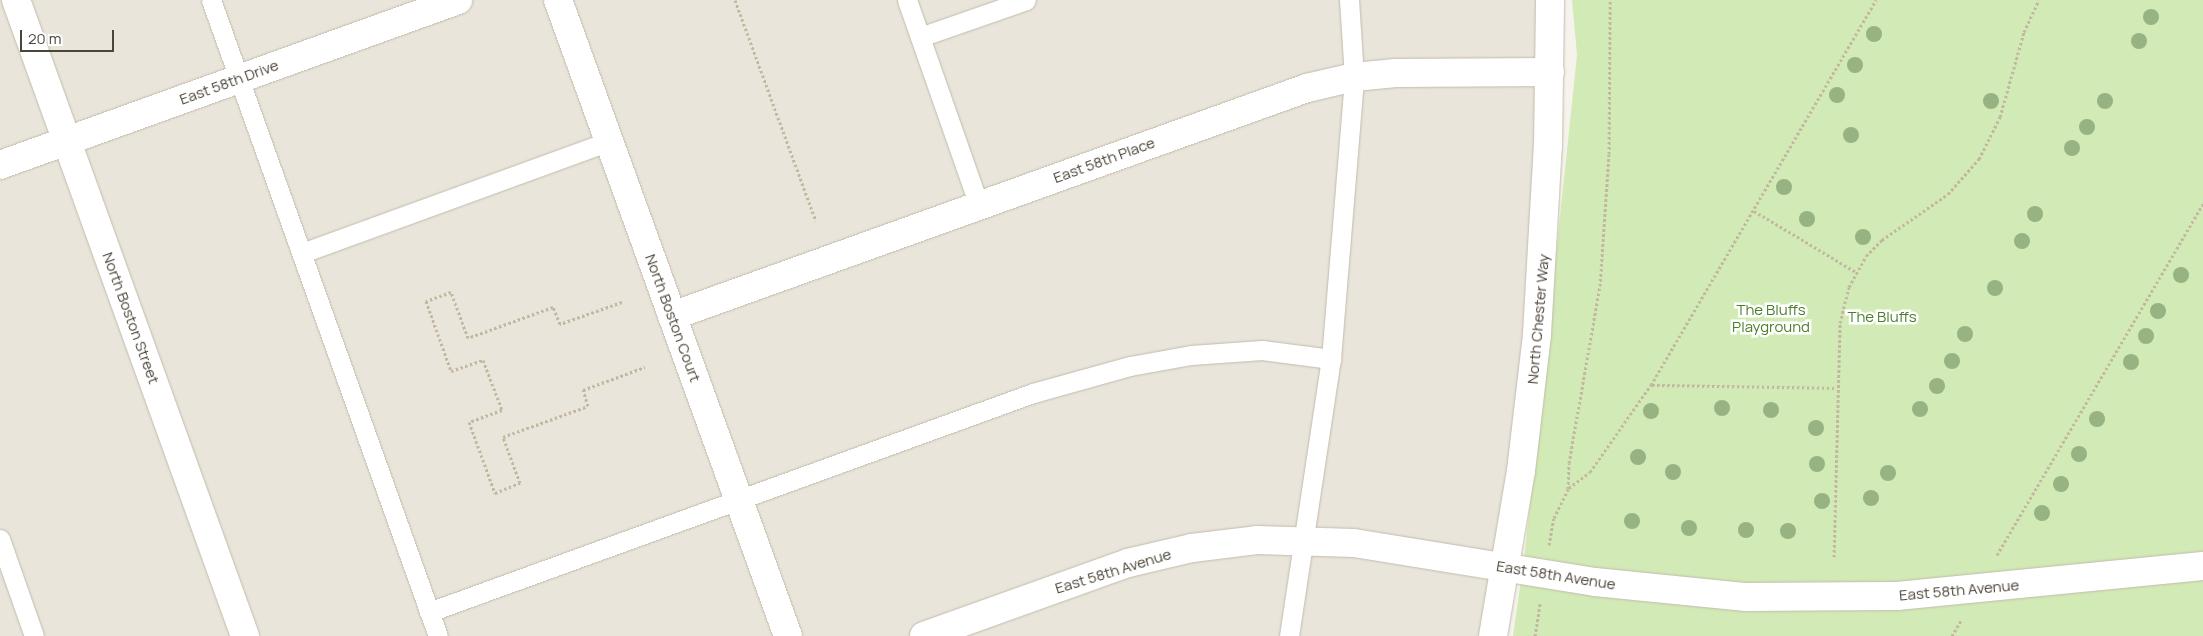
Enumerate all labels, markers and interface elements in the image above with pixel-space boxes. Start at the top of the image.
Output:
scale bar [22,20,116,52]
text: 20 m [28,28,61,49]
street label: East 58th Drive [177,56,281,108]
street label: East 58th Place [1051,133,1157,187]
street label: North Boston Street [99,250,163,386]
street label: North Boston Court [641,252,705,384]
street label: North Chester Way [1523,253,1553,385]
park label: The Bluffs Playground [1732,300,1810,335]
park label: The Bluffs [1847,308,1917,326]
street label: East 58th Avenue [1053,545,1173,597]
street label: East 58th Avenue [1495,557,1617,593]
street label: East 58th Avenue [1898,576,2020,604]

